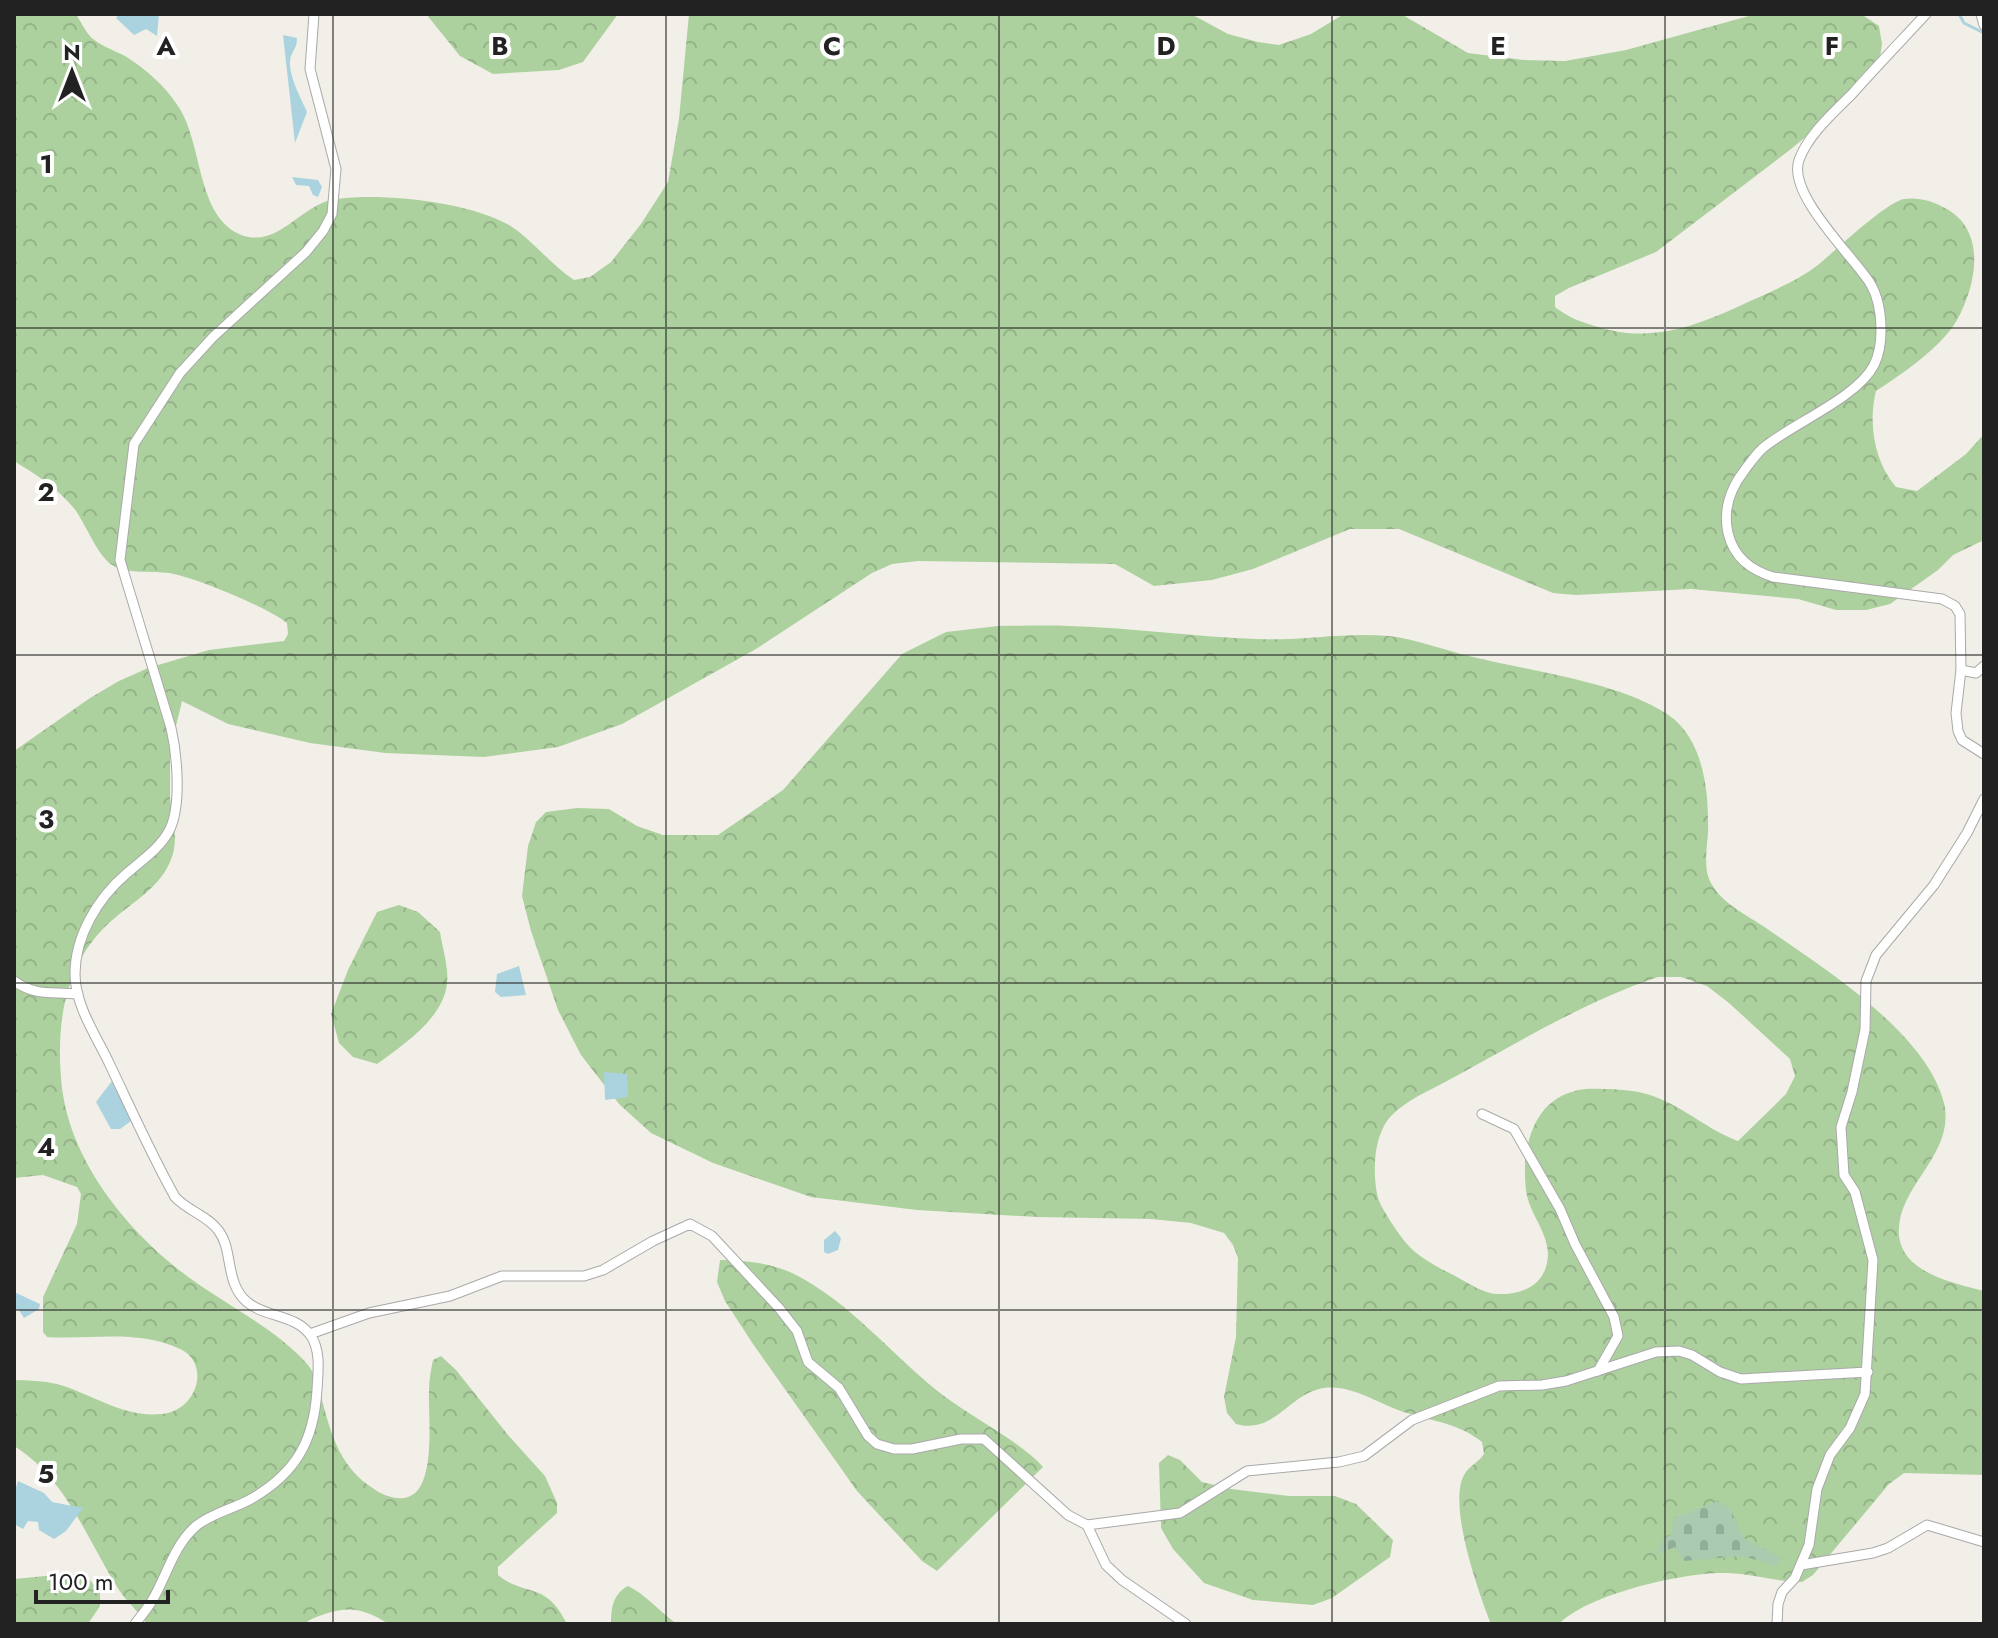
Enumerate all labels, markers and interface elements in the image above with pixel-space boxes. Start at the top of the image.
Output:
text: A [155,27,176,65]
text: B [491,27,509,65]
text: C [823,27,841,65]
text: D [1156,27,1176,65]
text: E [1490,27,1506,65]
text: F [1825,27,1839,65]
north arrow [32,32,112,112]
text: N [63,36,81,68]
text: 1 [39,145,53,183]
text: 2 [37,473,55,511]
text: 3 [38,800,54,838]
text: 4 [37,1128,55,1166]
text: 5 [38,1455,54,1493]
scale bar [36,1554,168,1604]
text: 100 m [48,1564,114,1599]

